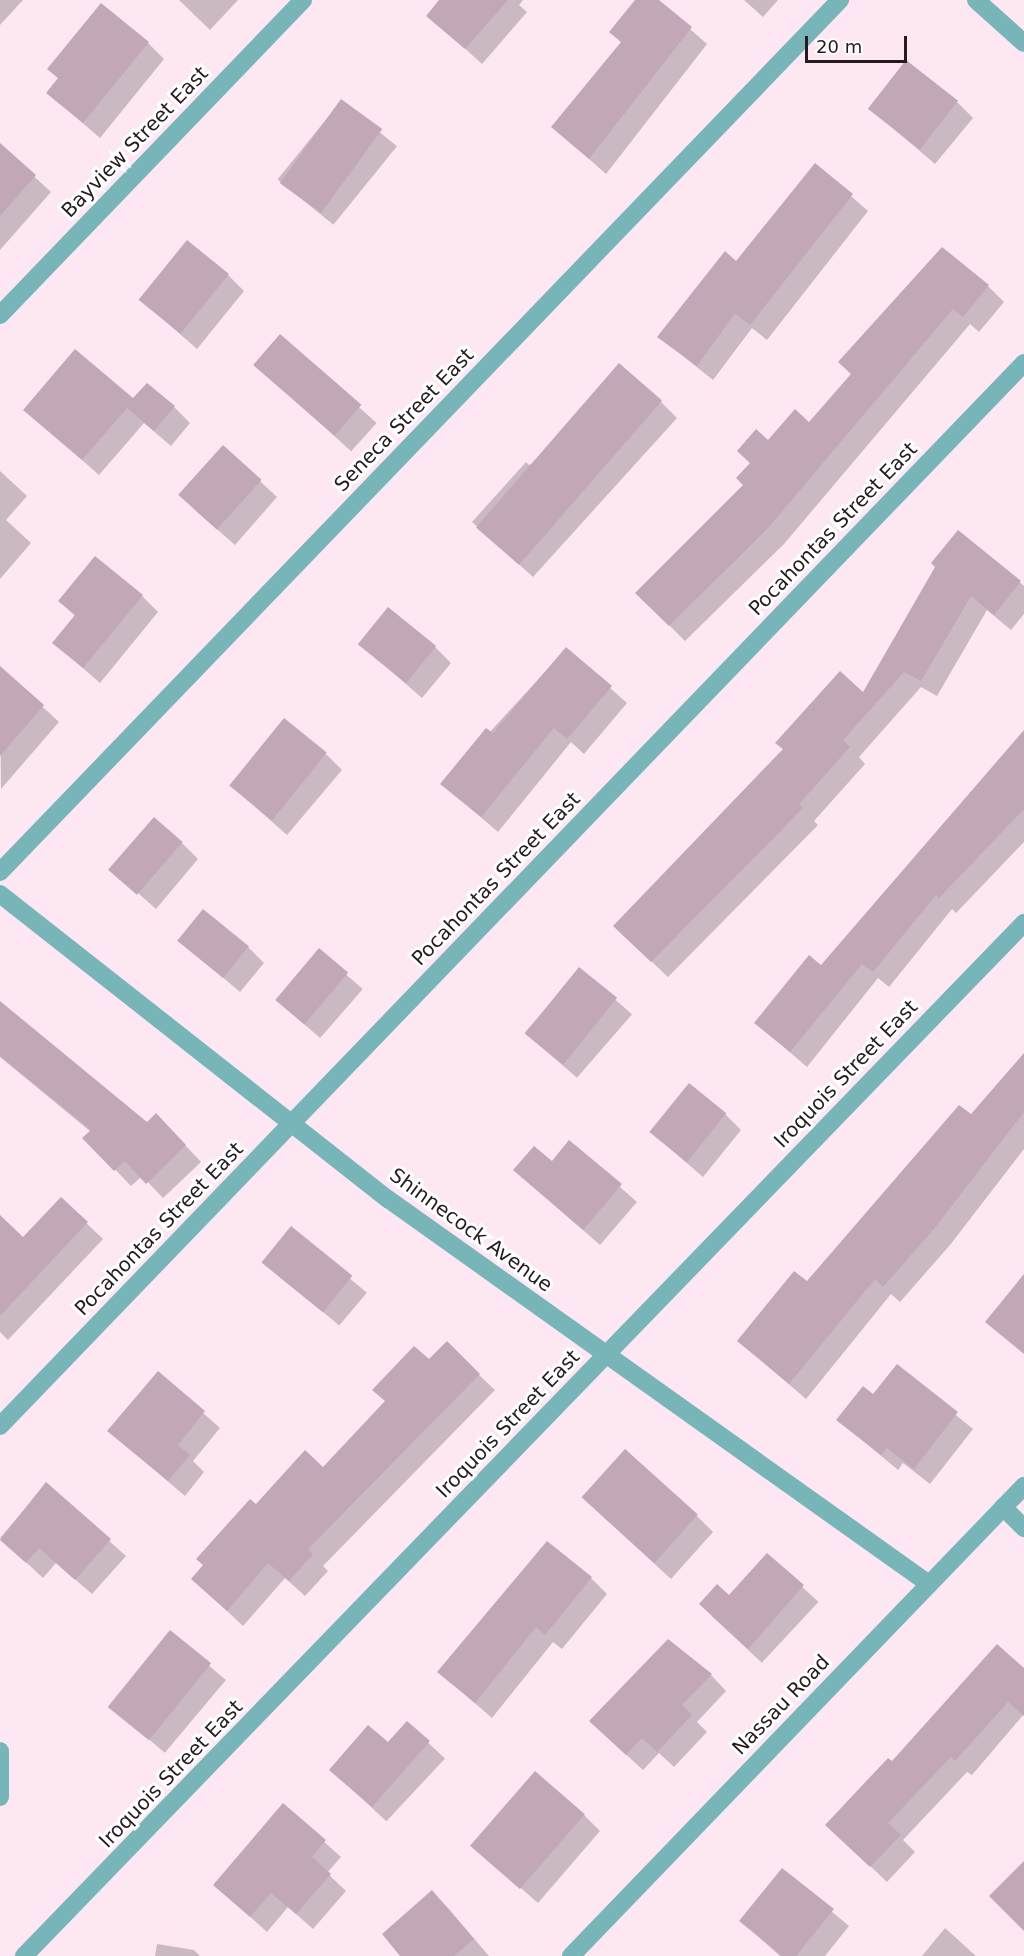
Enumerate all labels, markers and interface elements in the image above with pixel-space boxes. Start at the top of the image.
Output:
scale bar [808,24,910,62]
text: 20 m [816,36,862,57]
street label: Bayview Street East [57,62,213,222]
street label: Seneca Street East [329,343,479,497]
street label: Pocahontas Street East [744,437,922,621]
street label: Pocahontas Street East [407,787,585,971]
street label: Iroquois Street East [769,995,923,1153]
street label: Pocahontas Street East [70,1137,248,1321]
street label: Shinnecock Avenue [385,1163,557,1297]
street label: Iroquois Street East [431,1345,585,1503]
street label: Nassau Road [727,1650,835,1760]
street label: Iroquois Street East [94,1695,248,1853]

